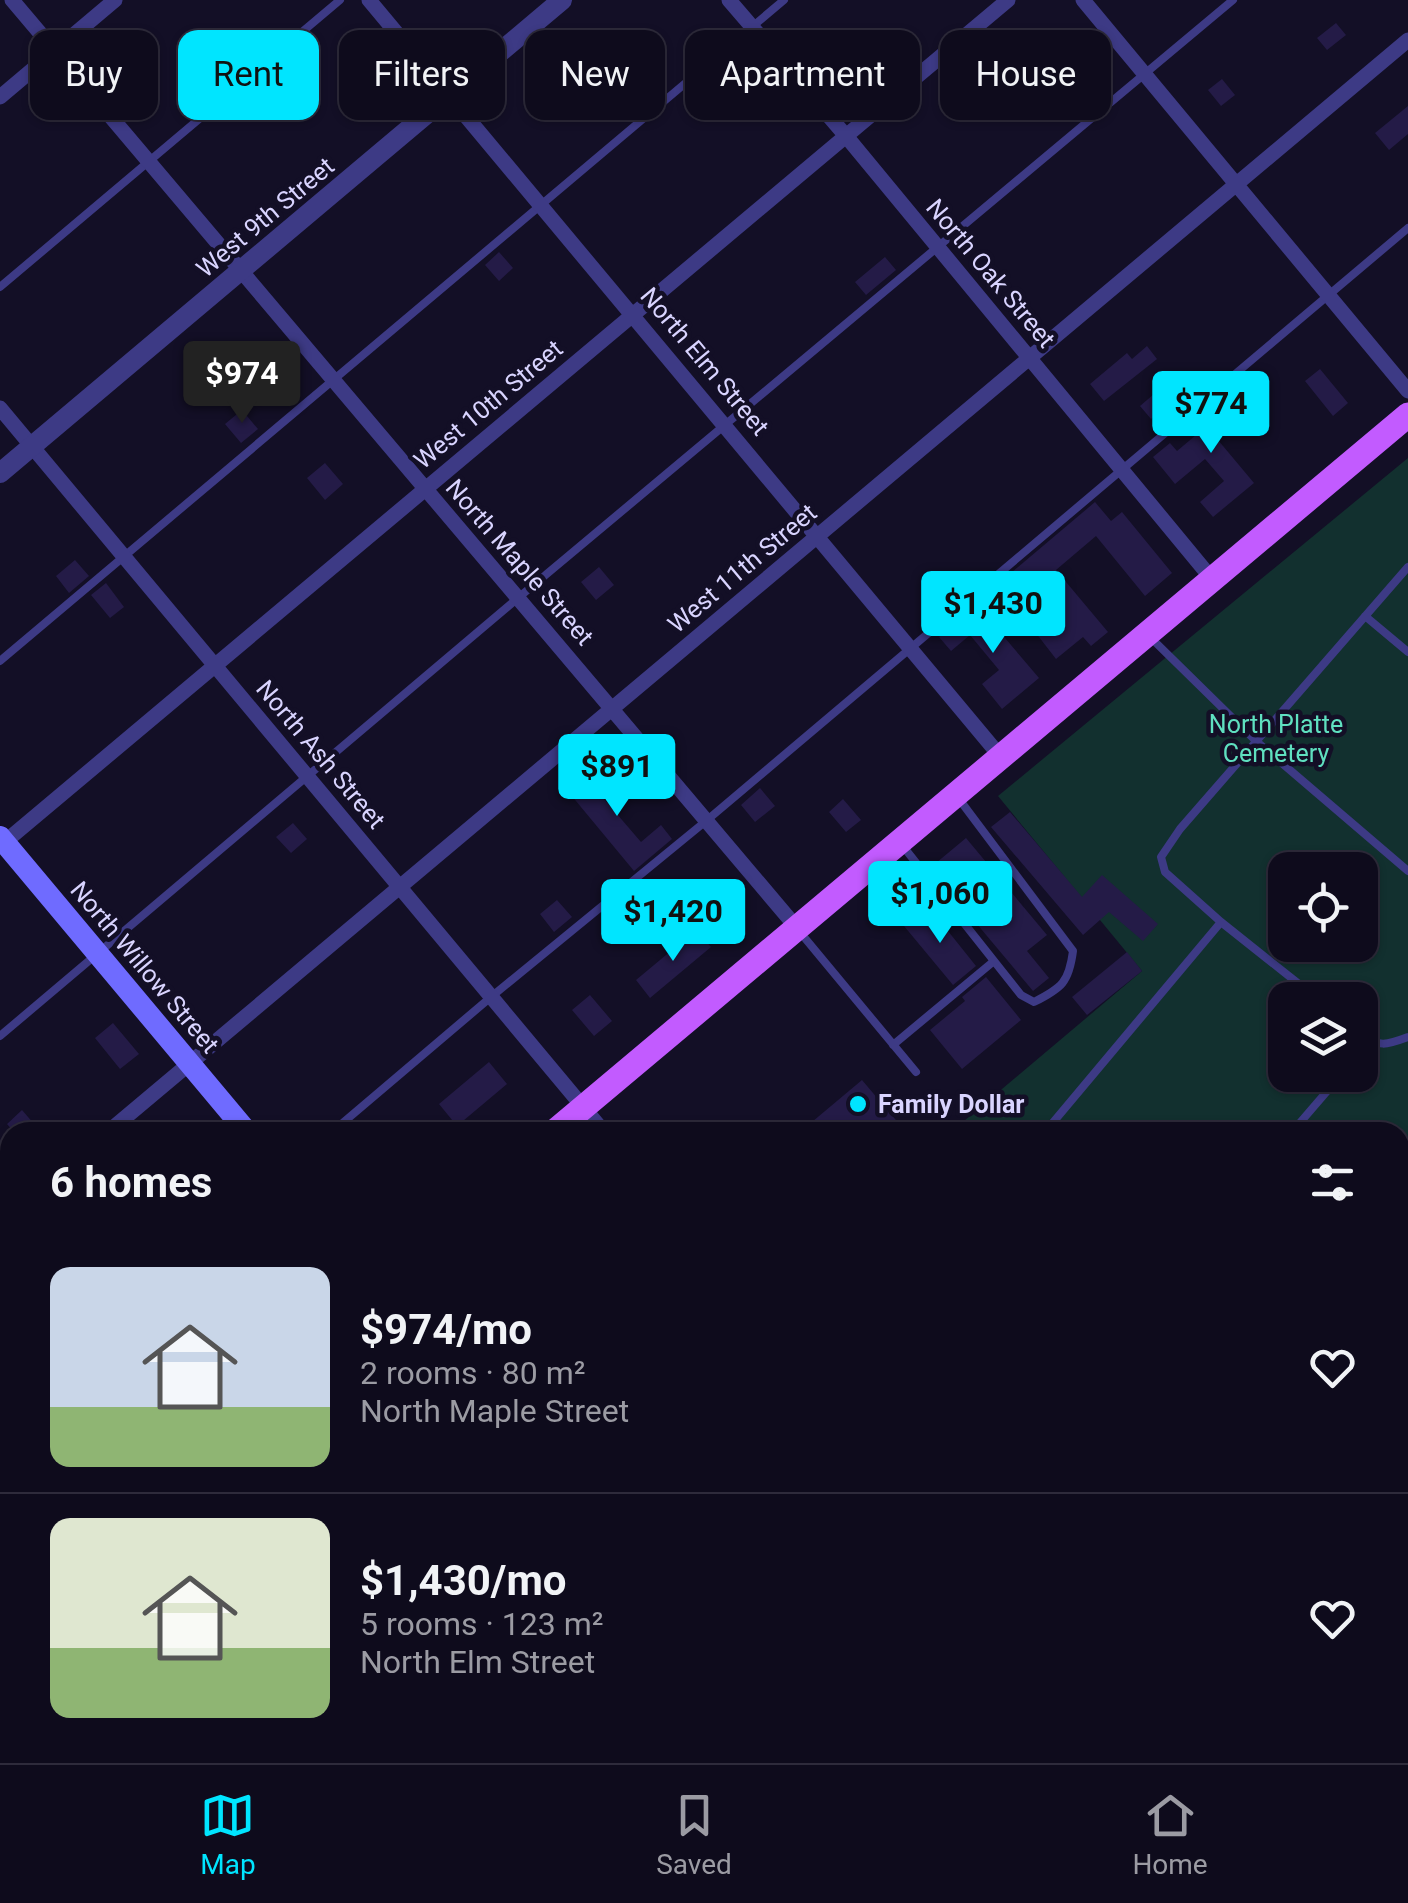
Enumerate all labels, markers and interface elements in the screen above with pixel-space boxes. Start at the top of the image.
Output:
chip: Buy [30,30,158,120]
chip: Rent [178,30,319,120]
chip: Filters [339,30,505,120]
chip: New [525,30,665,120]
chip: Apartment [685,30,920,120]
chip: House [940,30,1111,120]
street label: West 9th Street [191,151,340,283]
street label: North Oak Street [920,193,1061,353]
street label: North Elm Street [634,282,775,441]
street label: West 10th Street [408,334,568,475]
pin: $974 [183,341,301,426]
text: $974 [205,354,279,392]
pin: $774 [1152,371,1270,456]
text: $774 [1174,384,1248,422]
street label: North Maple Street [440,473,600,651]
street label: West 11th Street [662,498,822,639]
pin: $1,430 [912,571,1074,656]
text: $1,430 [943,584,1043,622]
street label: North Ash Street [250,674,391,834]
park label: North Platte Cemetery [1209,710,1343,768]
pin: $891 [558,734,676,819]
text: $891 [580,747,654,785]
map controls [1268,852,1378,1092]
button: locate [1268,852,1378,962]
pin: $1,060 [859,861,1021,946]
text: $1,060 [890,874,990,912]
street label: North Willow Street [64,876,225,1059]
pin: $1,420 [592,879,754,964]
text: $1,420 [623,892,723,930]
button: layers [1268,982,1378,1092]
place label: Family Dollar [878,1090,1025,1119]
marker: Family Dollar [847,1093,869,1115]
icon: filters [1305,1155,1360,1210]
text: 6 homes [50,1158,212,1207]
text: $974/mo [360,1305,532,1354]
icon: home [130,1307,250,1427]
icon: heart [1305,1340,1360,1395]
text: 2 rooms · 80 m² [360,1354,585,1392]
text: North Maple Street [360,1392,629,1430]
text: $1,430/mo [360,1556,567,1605]
icon: home [130,1558,250,1678]
icon: heart [1305,1591,1360,1646]
text: 5 rooms · 123 m² [360,1605,603,1643]
text: North Elm Street [360,1643,595,1681]
tab: Map [200,1788,256,1881]
tab: Saved [656,1788,732,1881]
tab: Home [1132,1788,1208,1881]

